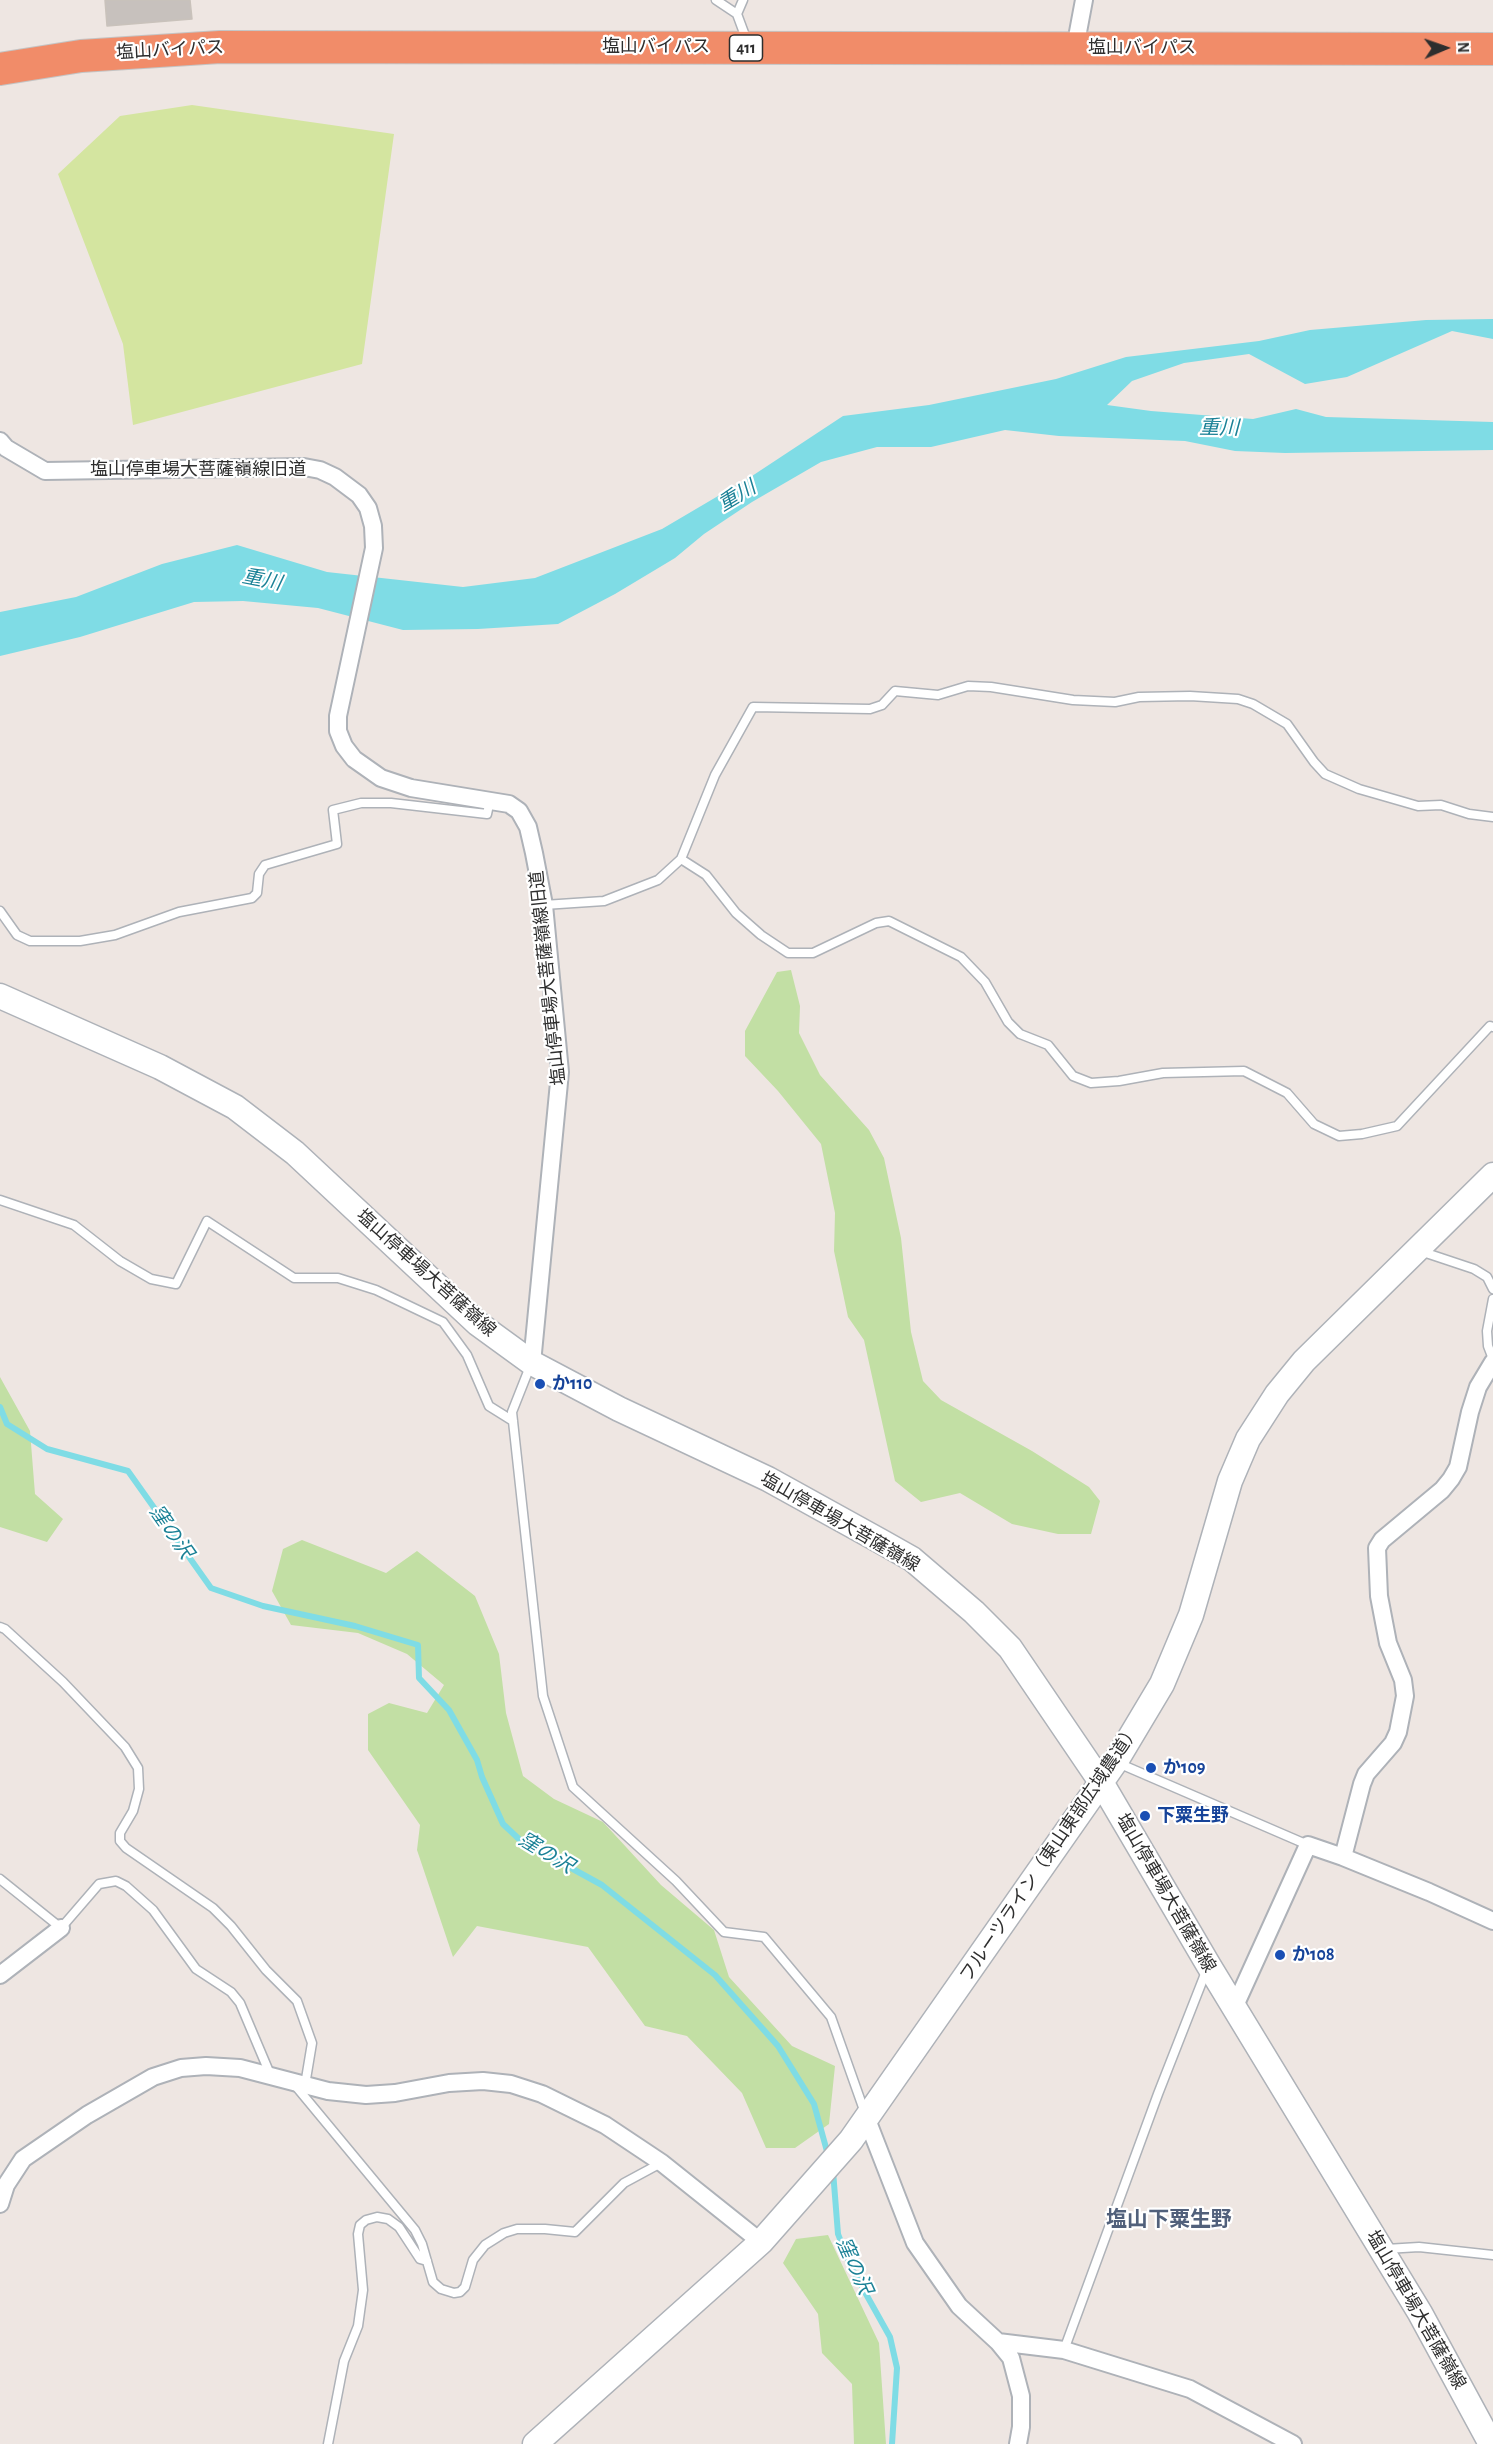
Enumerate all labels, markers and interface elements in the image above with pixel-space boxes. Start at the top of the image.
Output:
north arrow [1415,18,1475,78]
road number: 411 [730,35,762,61]
street label: 塩山バイパス [116,36,224,64]
street label: 塩山バイパス [602,36,710,58]
street label: 塩山バイパス [1088,37,1196,59]
text: N [1455,42,1471,53]
water label: 重川 [1199,416,1239,440]
street label: 塩山停車場大菩薩嶺線旧道 [90,459,306,481]
water label: 重川 [714,475,760,517]
water label: 重川 [240,564,284,596]
street label: 塩山停車場大菩薩嶺線旧道 [526,869,570,1087]
street label: 塩山停車場大菩薩嶺線 [352,1205,500,1341]
place label: か110 [552,1373,592,1395]
marker: か110 [533,1377,547,1391]
street label: 塩山停車場大菩薩嶺線 [757,1468,923,1576]
water label: 窪の沢 [144,1501,198,1563]
street label: フルーツライン（東山東部広域農道） [955,1720,1145,1986]
place label: か109 [1163,1757,1206,1779]
marker: か109 [1144,1761,1158,1775]
place label: 下粟生野 [1157,1805,1229,1827]
marker: 下粟生野 [1138,1809,1152,1823]
street label: 塩山停車場大菩薩嶺線 [1112,1810,1220,1976]
water label: 窪の沢 [514,1827,578,1879]
place label: か108 [1292,1944,1335,1966]
marker: か108 [1273,1948,1287,1962]
district label: 塩山下粟生野 [1106,2207,1232,2233]
street label: 塩山停車場大菩薩嶺線 [1362,2227,1470,2393]
water label: 窪の沢 [831,2234,877,2298]

